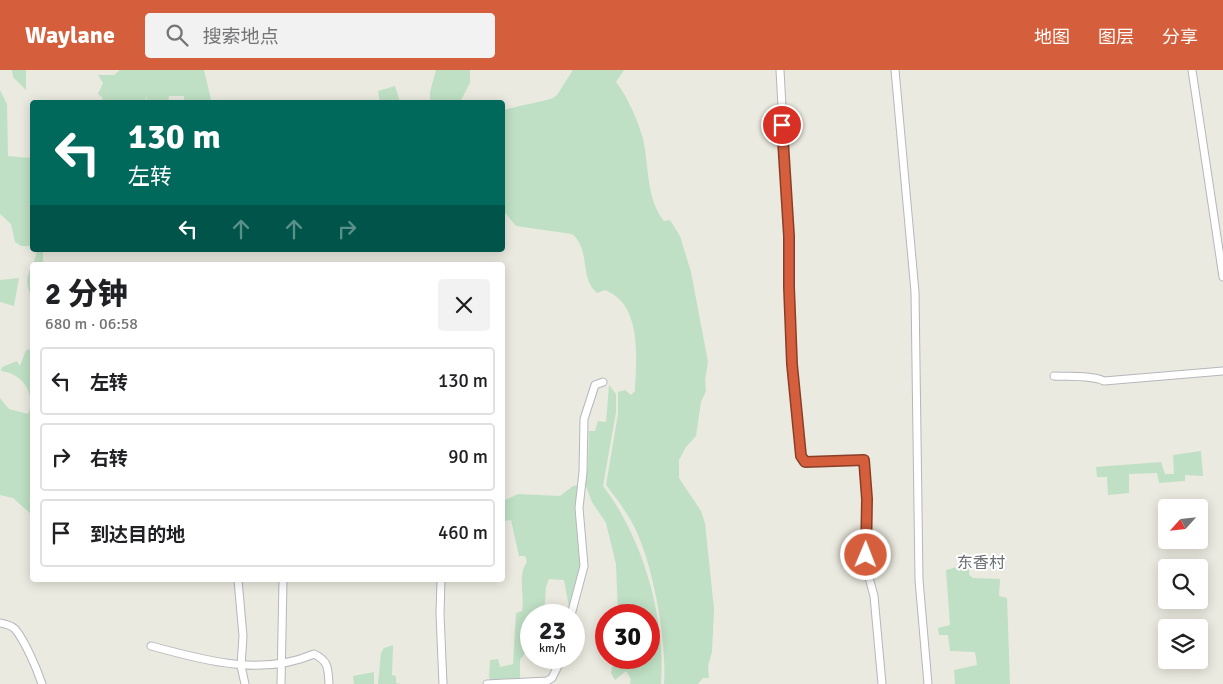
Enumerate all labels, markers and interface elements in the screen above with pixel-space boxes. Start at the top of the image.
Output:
search box [145,13,495,58]
text: Waylane [25,20,115,50]
icon: search [163,21,191,49]
text: 搜索地点 [203,25,279,49]
text: 地图 [1034,26,1070,48]
text: 图层 [1098,26,1134,48]
text: 分享 [1162,26,1198,48]
pin [761,104,803,146]
icon: arrive [768,111,796,139]
text: 130 m [128,115,221,158]
icon: left [45,120,110,185]
text: 左转 [128,163,172,190]
icon: left [174,215,202,243]
icon: ahead [227,215,255,243]
icon: ahead [280,215,308,243]
icon: right [333,215,361,243]
text: 2 分钟 [45,276,128,313]
button: close [438,279,490,331]
text: 680 m · 06:58 [45,314,138,334]
icon: left [47,367,75,395]
text: 130 m [438,369,488,393]
text: 左转 [90,371,128,395]
icon: right [47,443,75,471]
text: 90 m [448,445,488,469]
text: 右转 [90,447,128,471]
north arrow [1158,499,1208,549]
map controls [1158,499,1208,669]
icon: arrive [47,519,75,547]
text: 460 m [438,521,488,545]
text: 到达目的地 [90,523,185,547]
position arrow [839,528,891,580]
district label: 东香村 [957,553,1005,573]
button: search [1158,559,1208,609]
speed limit sign: 30 [595,604,660,669]
text: 23 [539,615,566,646]
button: layers [1158,619,1208,669]
text: km/h [539,641,566,656]

